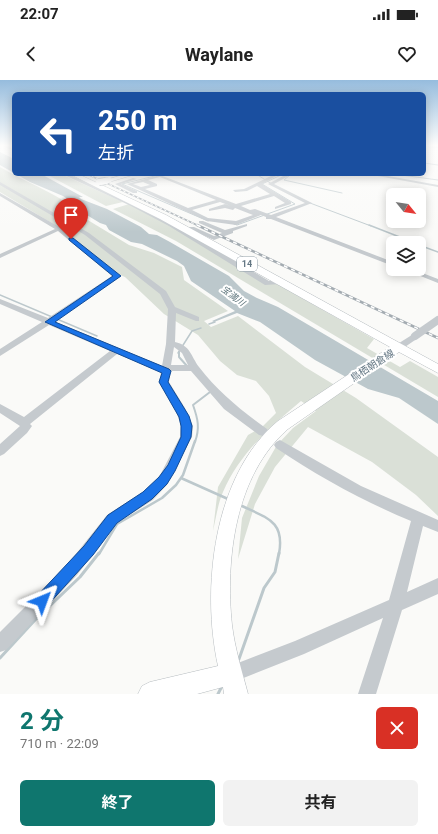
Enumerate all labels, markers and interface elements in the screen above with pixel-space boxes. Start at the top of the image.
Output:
text: 22:07 [20,5,59,23]
icon: back [20,43,42,65]
icon: heart [396,43,418,65]
text: Waylane [185,44,253,65]
text: 250 m [98,104,177,137]
icon: left [32,108,84,160]
text: 左折 [98,142,134,163]
north arrow [386,188,426,228]
map controls [386,188,426,276]
pin [54,198,88,239]
icon: arrive [60,204,82,226]
button: layers [386,236,426,276]
road number: 14 [237,257,257,271]
water label: 宝満川 [219,284,248,309]
street label: 鳥栖朝倉線 [348,347,396,384]
position arrow [21,580,63,622]
text: 2 分 [20,707,64,735]
button: close [376,707,418,749]
text: 710 m · 22:09 [20,736,99,751]
button: 終了 [20,780,215,826]
button: 共有 [223,780,418,826]

